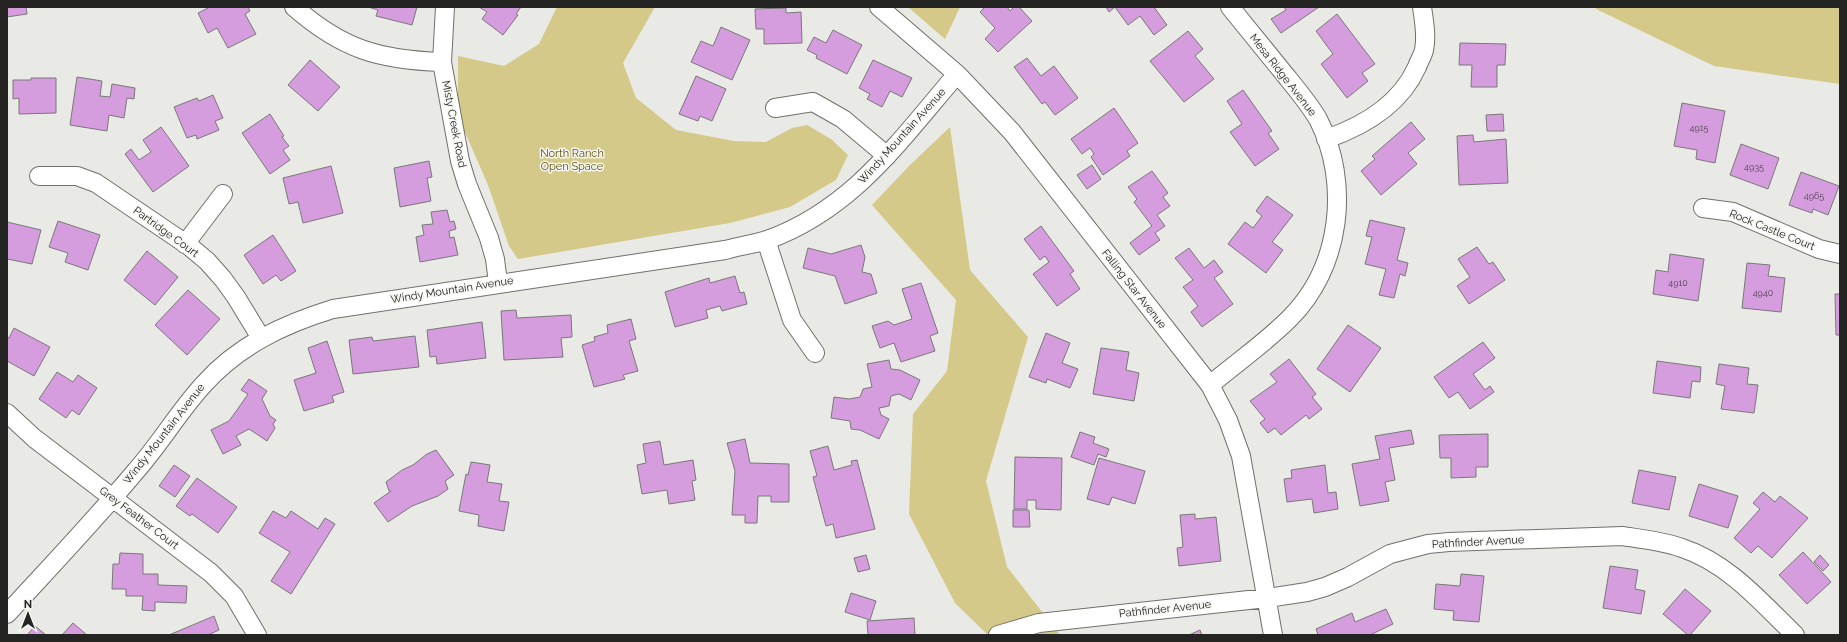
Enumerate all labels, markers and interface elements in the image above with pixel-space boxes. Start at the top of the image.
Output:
street label: Mesa Ridge Avenue [1247,31,1319,119]
street label: Misty Creek Road [439,79,469,169]
street label: Windy Mountain Avenue [856,85,949,186]
house number: 4915 [1690,123,1709,133]
park label: North Ranch Open Space [540,147,604,173]
house number: 4935 [1744,162,1764,172]
house number: 4965 [1804,191,1824,201]
street label: Partridge Court [131,204,201,260]
street label: Rock Castle Court [1727,207,1817,253]
street label: Falling Star Avenue [1099,247,1169,332]
street label: Windy Mountain Avenue [390,274,515,306]
house number: 4910 [1668,278,1688,288]
house number: 4940 [1753,288,1774,298]
street label: Windy Mountain Avenue [121,381,208,487]
street label: Grey Feather Court [97,484,181,552]
street label: Pathfinder Avenue [1431,533,1525,551]
north arrow [8,594,48,634]
text: N [24,598,32,611]
street label: Pathfinder Avenue [1118,598,1212,620]

